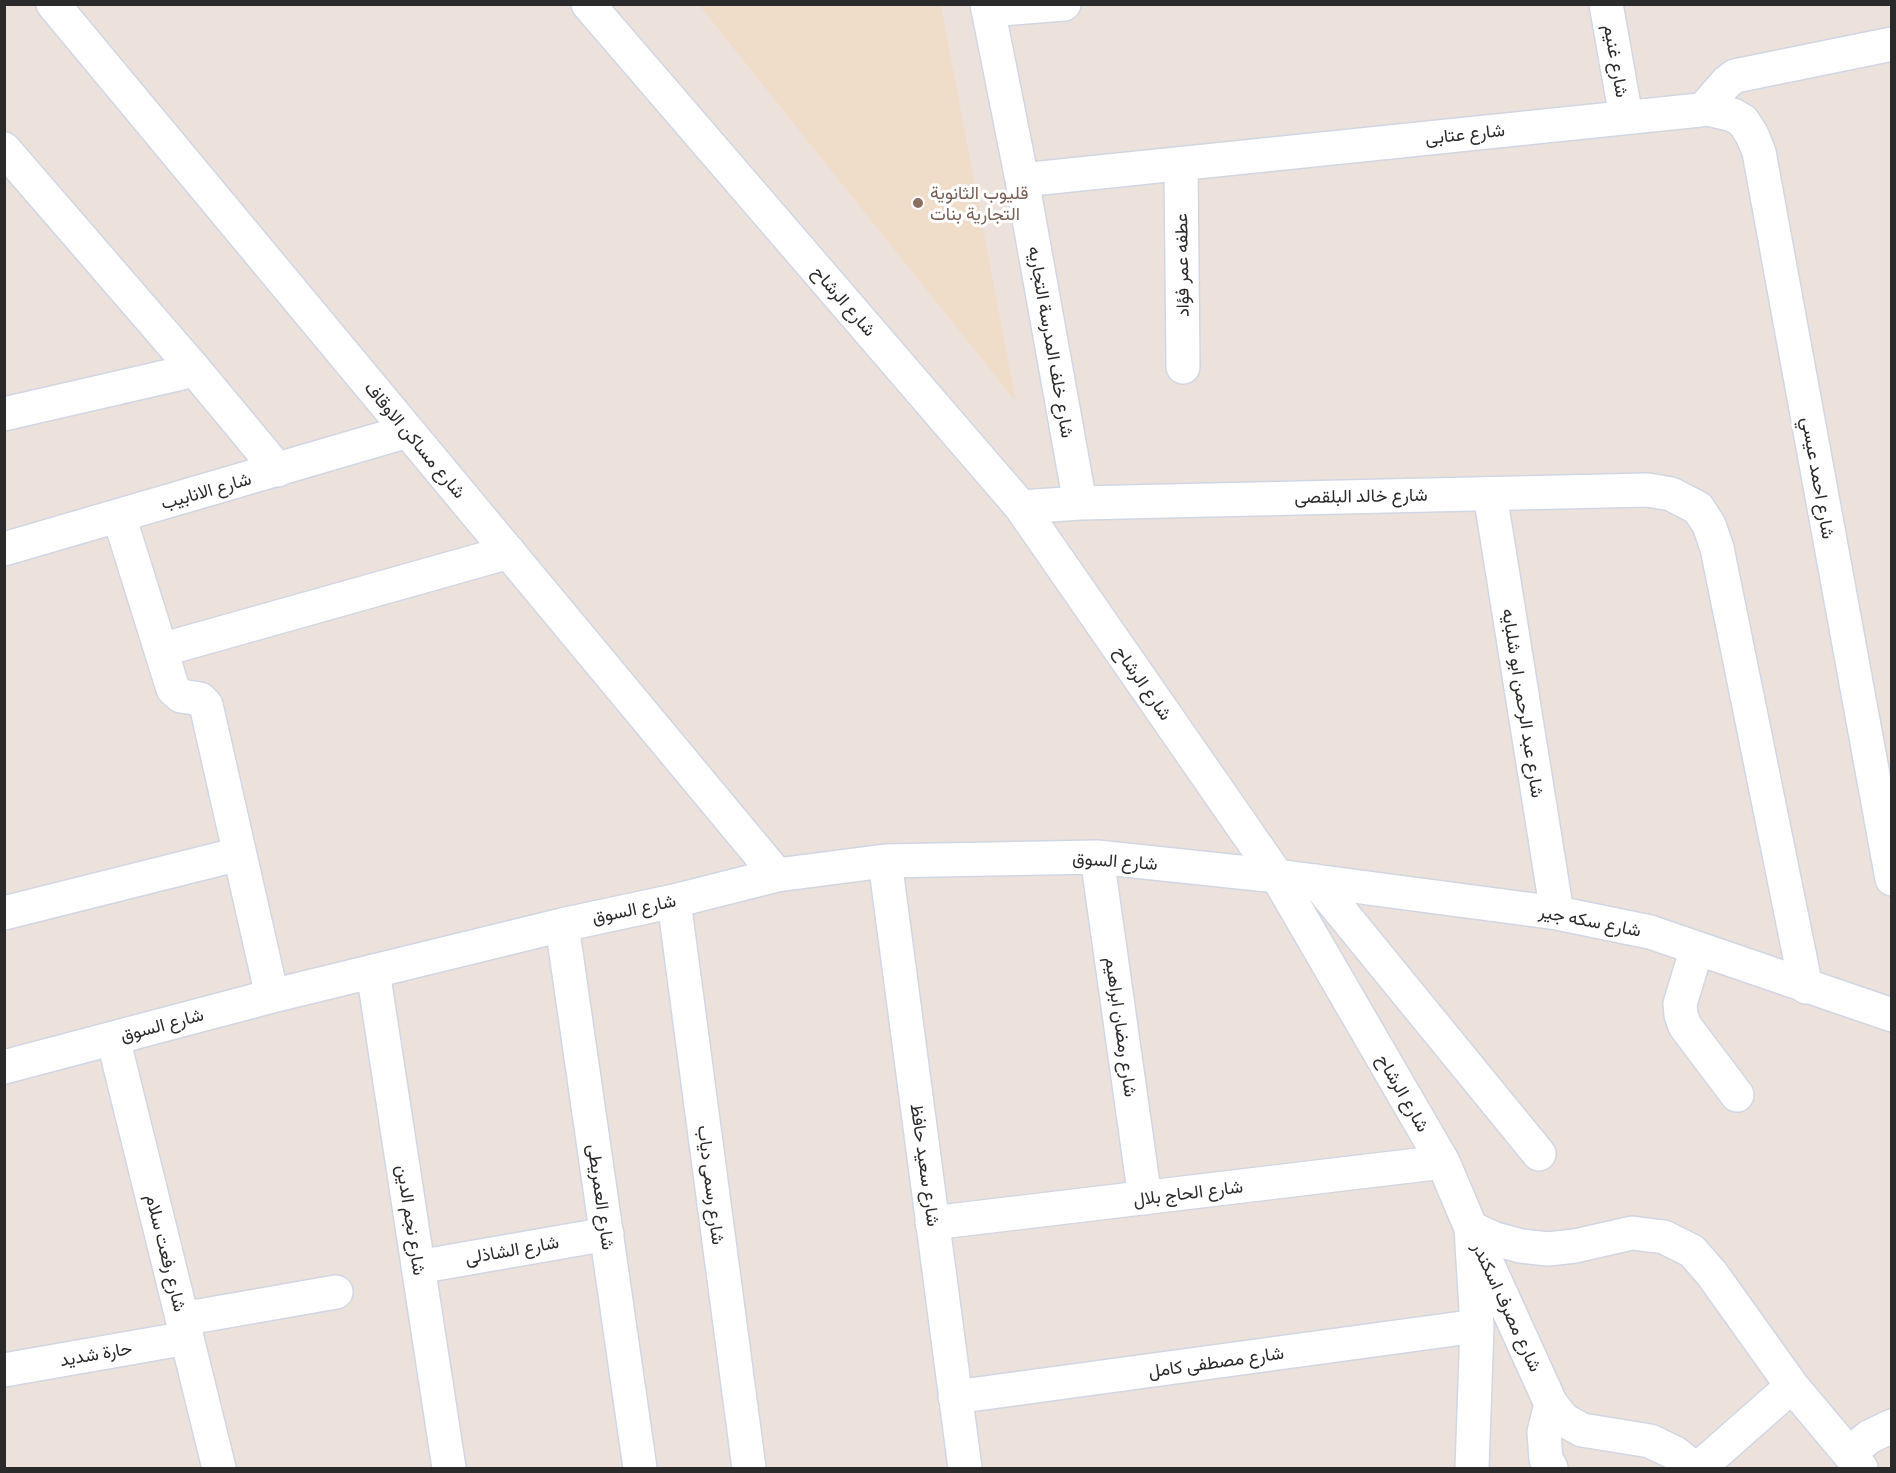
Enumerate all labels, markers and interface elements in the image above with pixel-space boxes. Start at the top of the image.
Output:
street label: شارع غنيم [1599,23,1633,99]
street label: شارع عتابى [1424,119,1506,149]
place label: قليوب الثانوية التجارية بنات [930,182,1028,224]
marker: قليوب الثانوية التجارية بنات [911,196,925,210]
street label: عطفه عمر فؤاد [1170,213,1194,317]
street label: شارع خلف المدرسة التجاريه [1023,244,1079,440]
street label: شارع الرشاح [808,261,880,341]
street label: شارع مساكن الاوقاف [360,377,470,503]
street label: شارع احمد عيسي [1797,415,1839,541]
street label: شارع الانابيب [158,468,254,514]
street label: شارع خالد البلقصى [1294,484,1428,508]
street label: شارع عبد الرحمن ابو شلبايه [1497,607,1549,799]
street label: شارع الرشاح [1109,642,1177,724]
street label: شارع السوق [1072,847,1158,875]
street label: شارع السوق [590,890,678,928]
street label: شارع سكه جير [1537,901,1643,941]
street label: شارع رمضان ابراهيم [1100,956,1142,1098]
street label: شارع السوق [118,1004,206,1046]
street label: شارع الرشاح [1372,1050,1434,1136]
street label: شارع سعيد حافظ [906,1102,944,1228]
street label: شارع رسمى دياب [693,1124,729,1246]
street label: شارع العمريطى [583,1143,619,1251]
street label: شارع نجم الدين [392,1163,430,1277]
street label: شارع الحاج بلال [1132,1176,1244,1210]
street label: شارع رفعت سلام [141,1192,191,1314]
street label: شارع الشاذلى [463,1231,561,1269]
street label: شارع مصرف اسكندر [1468,1239,1546,1375]
street label: حارة شديد [58,1337,134,1371]
street label: شارع مصطفى كامل [1147,1342,1285,1382]

